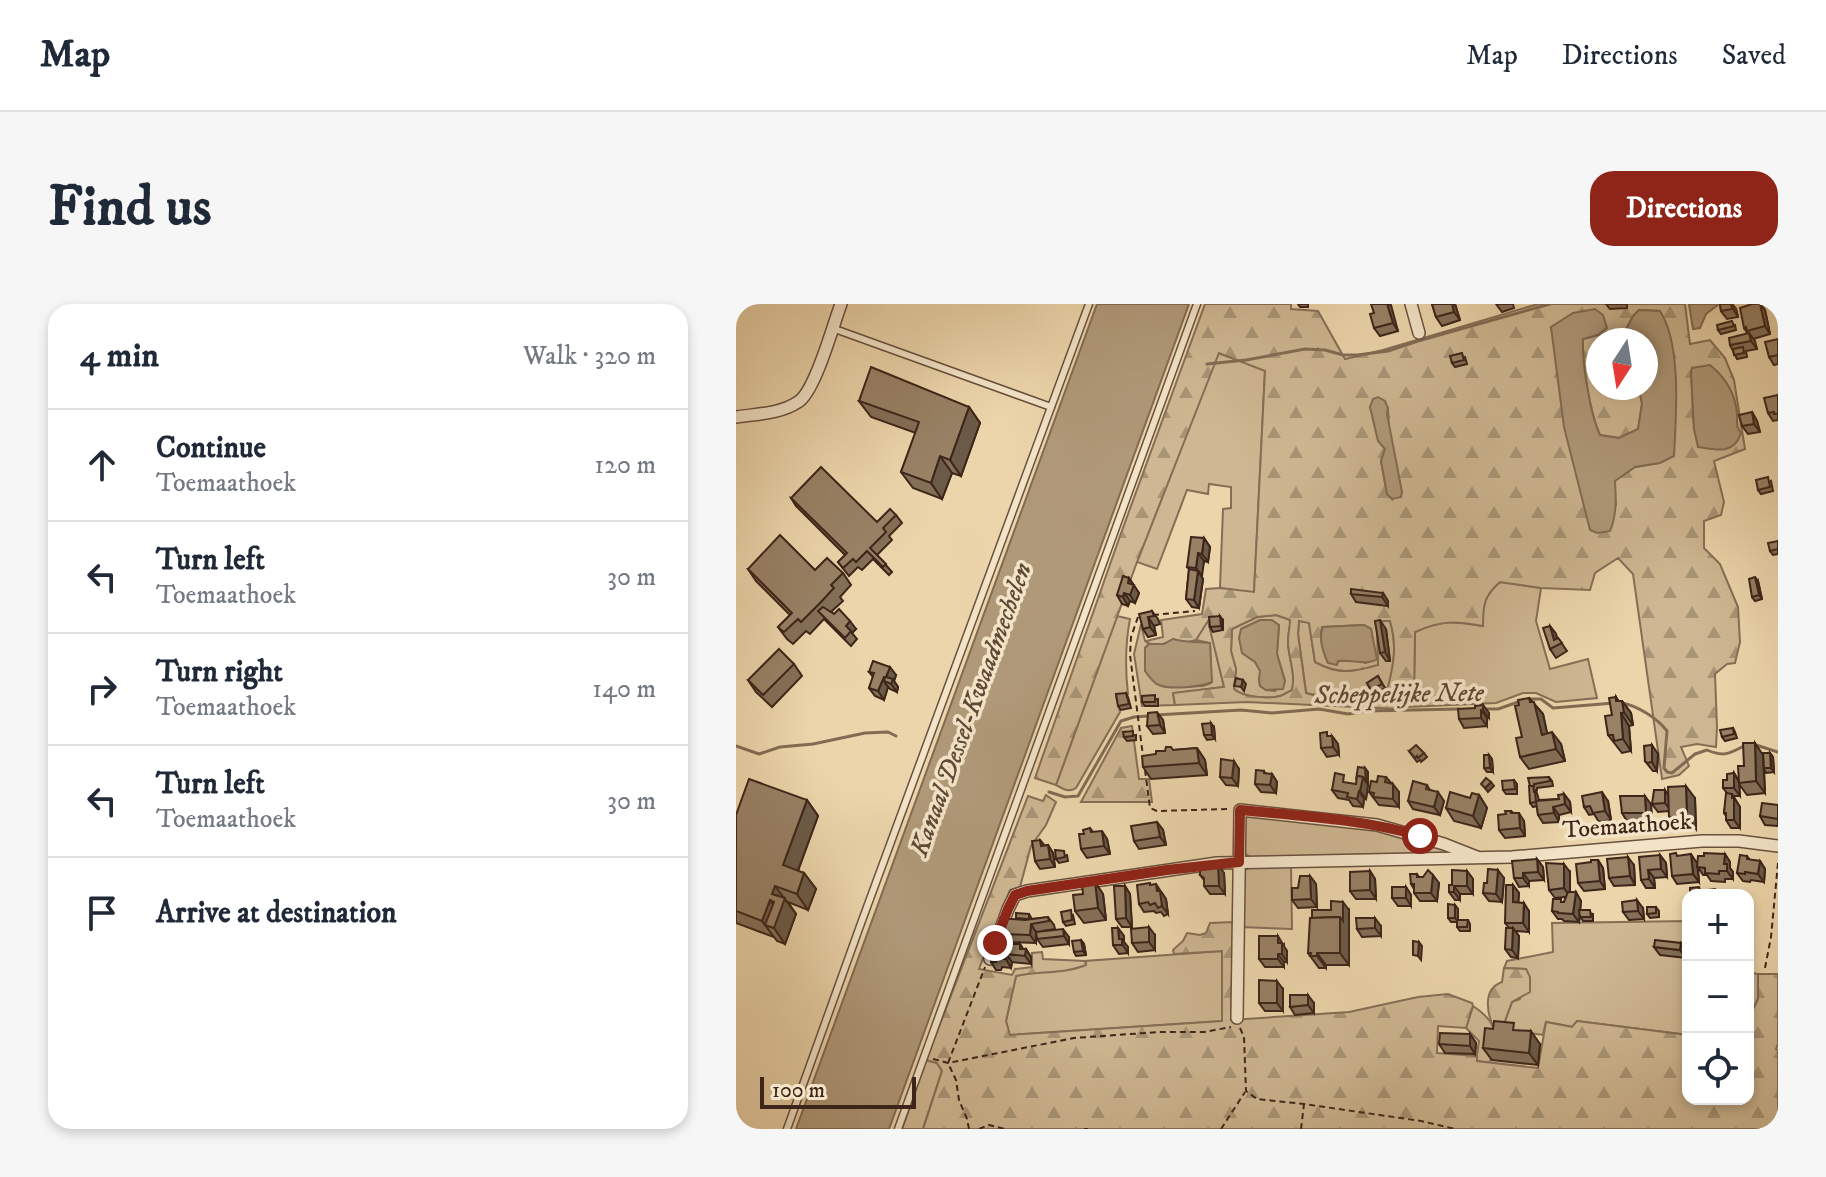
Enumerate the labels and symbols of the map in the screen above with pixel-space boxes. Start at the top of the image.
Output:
north arrow [1586,328,1658,400]
water label: Kanaal Dessel-Kwaadmechelen [903,558,1040,862]
water label: Scheppelijke Nete [1313,677,1485,712]
street label: Toemaathoek [1562,807,1693,845]
route start [1402,818,1438,854]
route end [977,925,1013,961]
scale bar [760,1073,916,1109]

